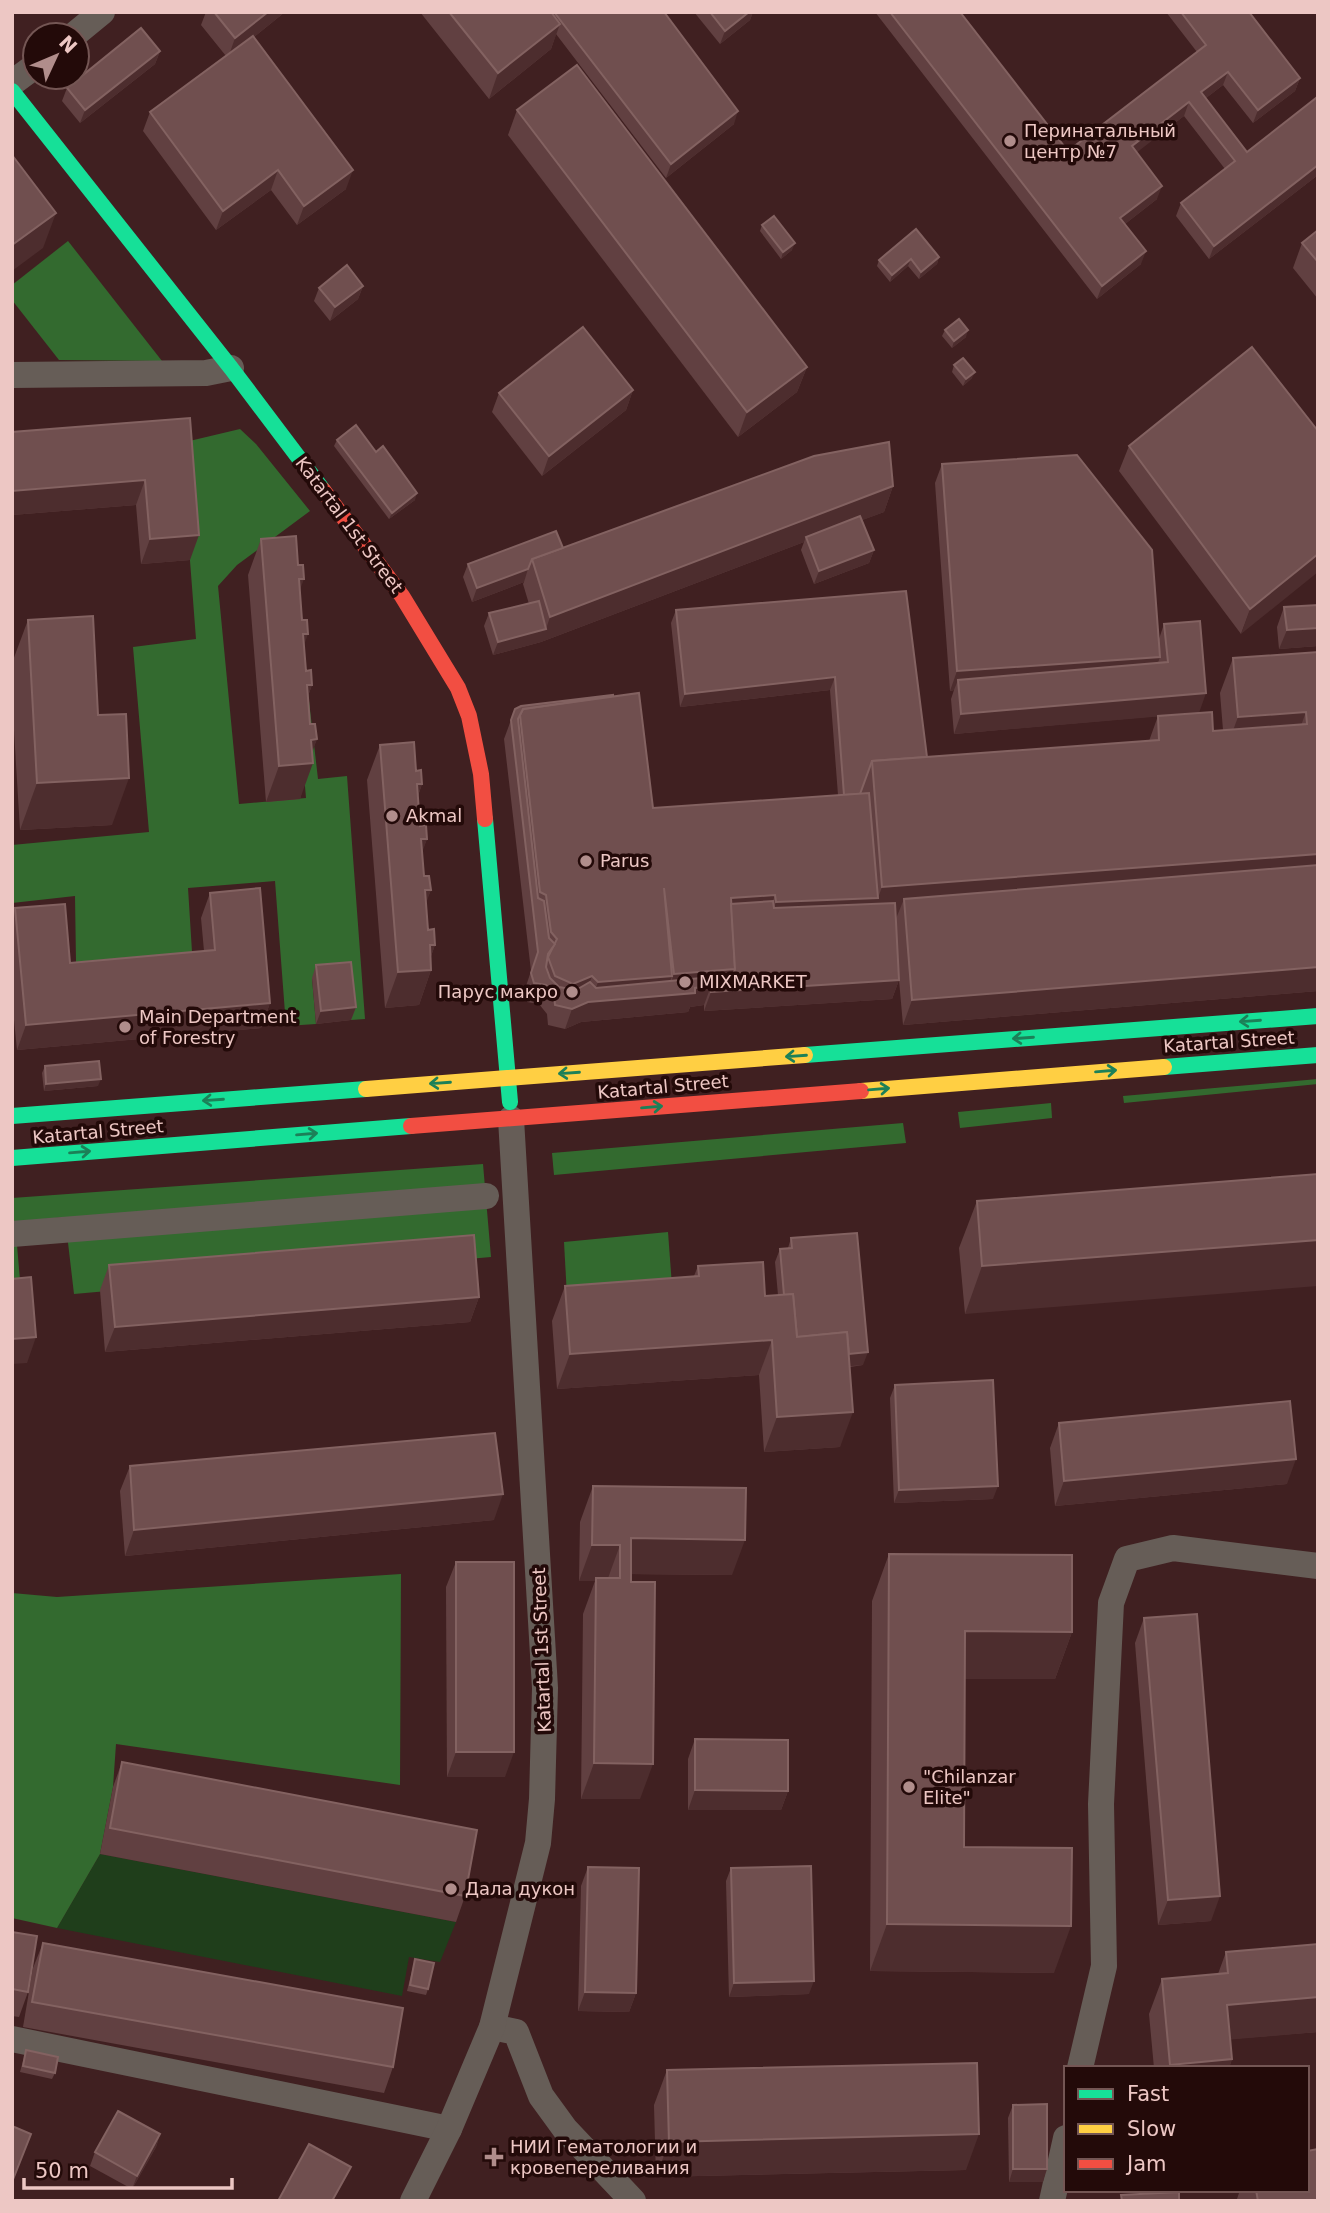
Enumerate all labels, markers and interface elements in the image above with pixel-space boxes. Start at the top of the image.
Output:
north arrow [21,21,91,91]
text: N [55,31,82,58]
place label: Перинатальный центр №7 [1024,120,1176,162]
marker: Перинатальный центр №7 [1002,133,1018,149]
street label: Katartal 1st Street [291,452,407,597]
place label: Akmal [406,805,462,826]
marker: Akmal [384,808,400,824]
place label: Parus [600,850,649,871]
marker: Parus [578,853,594,869]
place label: MIXMARKET [699,971,808,992]
marker: MIXMARKET [677,974,693,990]
place label: Парус макро [438,981,558,1002]
marker: Парус макро [564,984,580,1000]
place label: Main Department of Forestry [139,1006,297,1048]
one-way arrow [1239,1015,1261,1028]
marker: Main Department of Forestry [117,1019,133,1035]
street label: Katartal Street [1163,1026,1295,1057]
one-way arrow [1012,1032,1035,1045]
one-way arrow [785,1049,808,1062]
one-way arrow [1094,1064,1116,1077]
one-way arrow [558,1067,581,1080]
street label: Katartal Street [597,1070,729,1103]
one-way arrow [429,1077,452,1090]
one-way arrow [867,1082,890,1095]
one-way arrow [202,1094,225,1107]
one-way arrow [640,1100,663,1113]
street label: Katartal Street [32,1115,164,1148]
one-way arrow [295,1127,318,1140]
one-way arrow [69,1145,91,1158]
street label: Katartal 1st Street [528,1567,555,1733]
place label: "Chilanzar Elite" [923,1766,1016,1808]
marker: "Chilanzar Elite" [901,1779,917,1795]
place label: Дала дукон [465,1878,575,1899]
marker: Дала дукон [443,1881,459,1897]
legend [1064,2066,1309,2192]
text: Fast [1127,2082,1169,2106]
text: Slow [1127,2117,1176,2141]
place label: НИИ Гематологии и кровепереливания [510,2136,697,2178]
scale bar [24,2146,233,2190]
marker: НИИ Гематологии и кровепереливания [484,2147,504,2167]
text: Jam [1125,2152,1167,2176]
text: 50 m [35,2159,89,2183]

